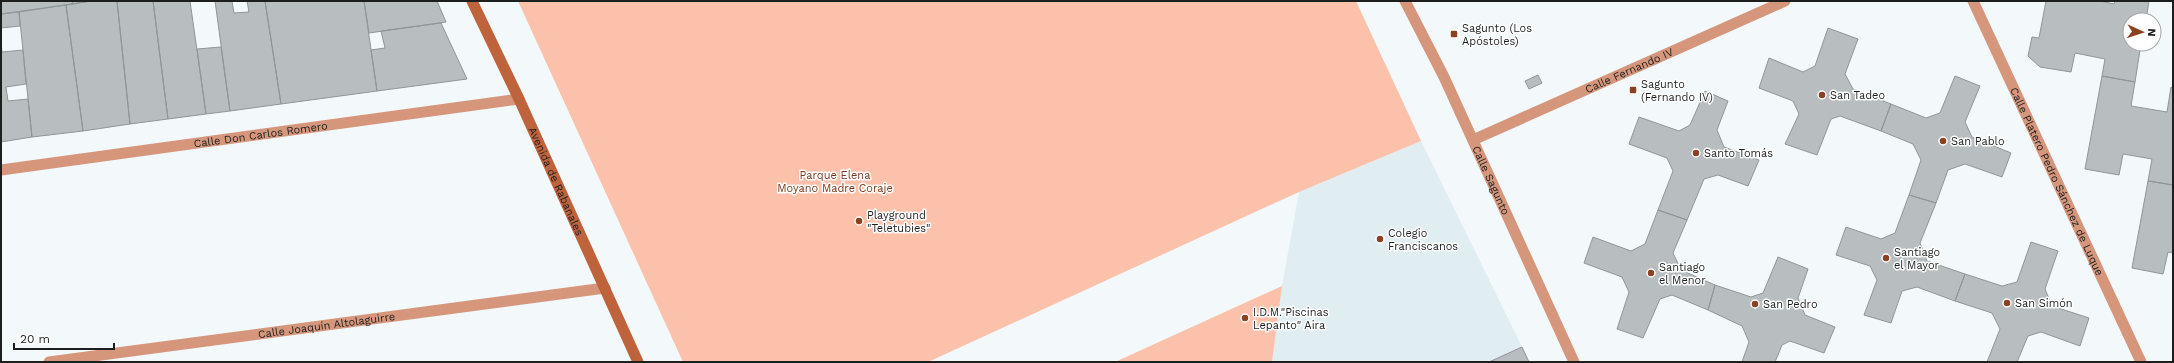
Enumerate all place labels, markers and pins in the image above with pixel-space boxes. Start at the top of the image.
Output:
place label: Sagunto (Los Apóstoles) [1462,22,1532,48]
marker: Sagunto (Los Apóstoles) [1449,29,1459,39]
place label: Sagunto (Fernando IV) [1641,78,1713,104]
marker: Sagunto (Fernando IV) [1628,85,1638,95]
place label: San Tadeo [1830,89,1885,102]
marker: San Tadeo [1817,90,1827,100]
place label: San Pablo [1951,135,2005,148]
marker: San Pablo [1938,136,1948,146]
place label: Santo Tomás [1704,147,1773,160]
marker: Santo Tomás [1691,148,1701,158]
place label: Playground "Teletubies" [867,209,930,235]
marker: Playground "Teletubies" [854,216,864,226]
place label: Colegio Franciscanos [1388,227,1458,253]
marker: Colegio Franciscanos [1375,234,1385,244]
place label: Santiago el Mayor [1894,246,1940,272]
marker: Santiago el Mayor [1881,253,1891,263]
place label: Santiago el Menor [1659,261,1706,287]
marker: Santiago el Menor [1646,268,1656,278]
place label: San Simón [2015,297,2073,310]
place label: San Pedro [1763,298,1818,311]
marker: San Simón [2002,298,2012,308]
marker: San Pedro [1750,299,1760,309]
place label: I.D.M."Piscinas Lepanto" Aira [1253,306,1329,332]
marker: I.D.M."Piscinas Lepanto" Aira [1240,313,1250,323]

